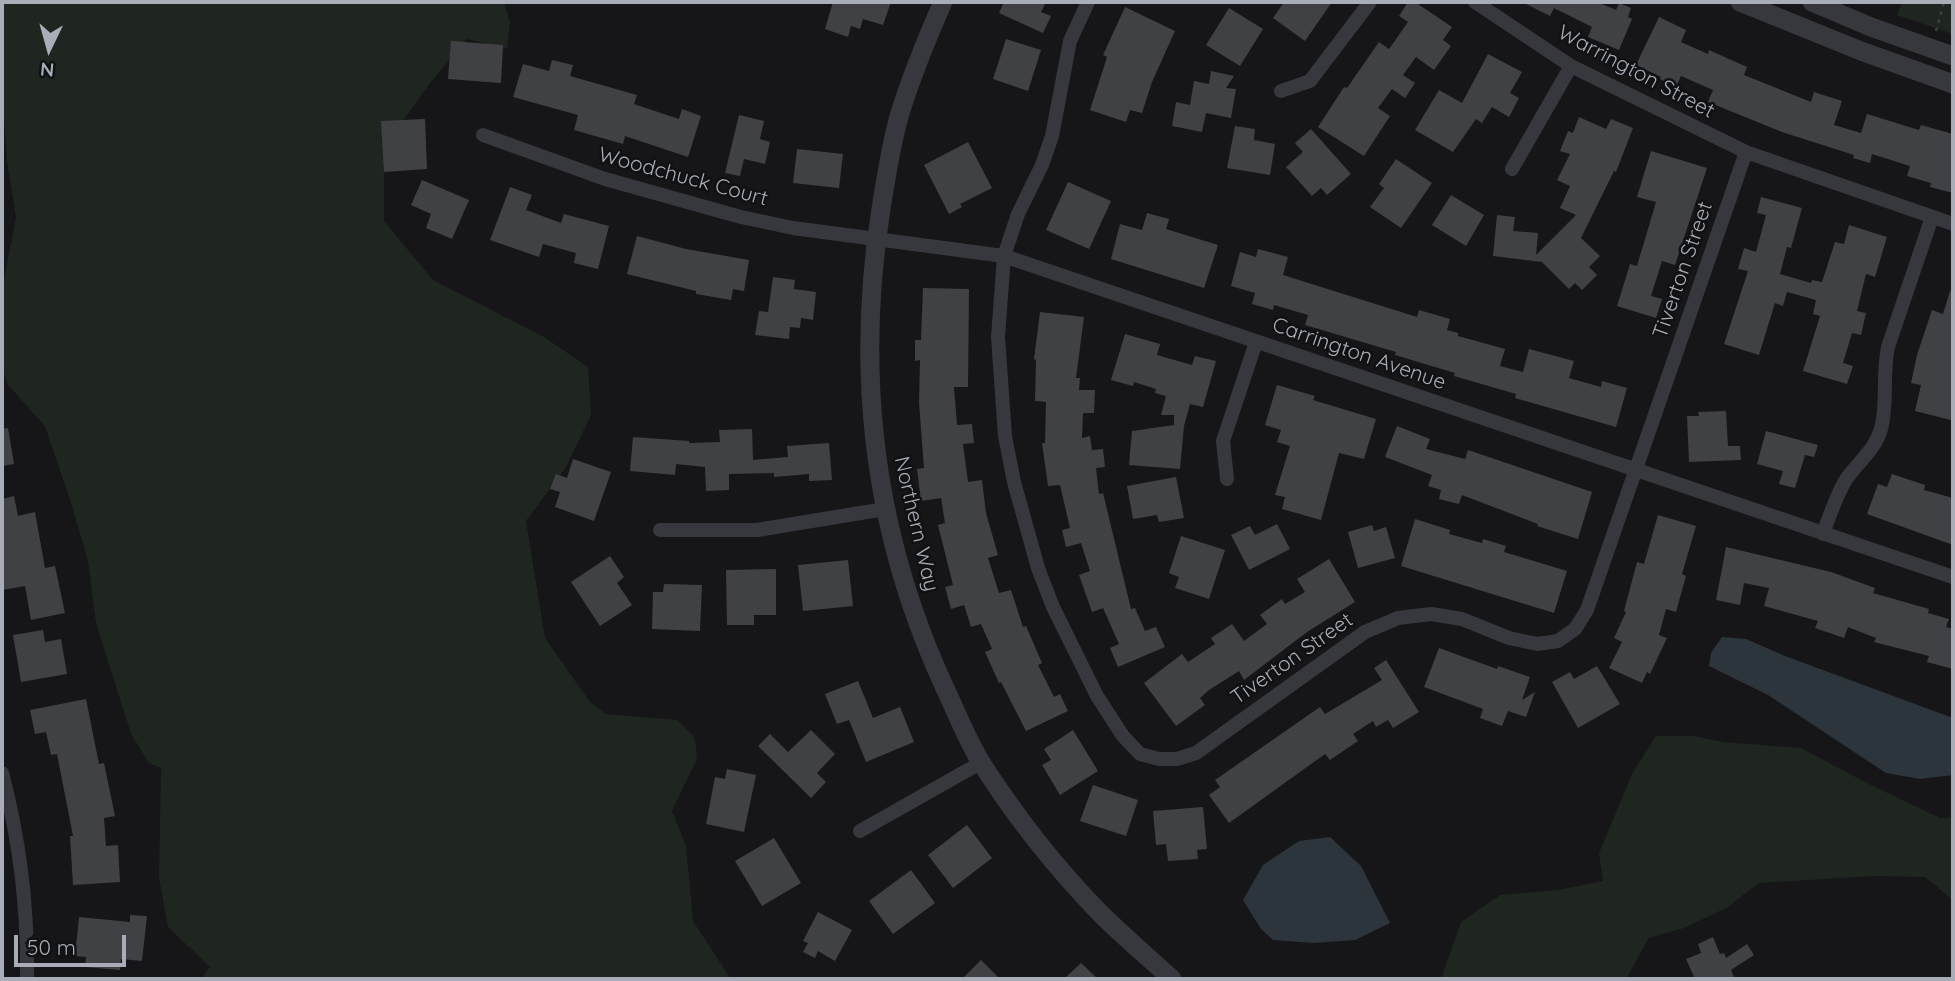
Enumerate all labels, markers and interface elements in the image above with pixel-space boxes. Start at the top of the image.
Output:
north arrow [14,14,84,84]
street label: Warrington Street [1553,20,1719,124]
text: N [39,57,55,82]
street label: Woodchuck Court [596,142,770,212]
street label: Tiverton Street [1648,198,1718,342]
street label: Carrington Avenue [1269,313,1449,395]
street label: Northern Way [888,454,944,594]
street label: Tiverton Street [1226,608,1358,710]
scale bar [18,922,130,966]
text: 50 m [27,934,76,960]

